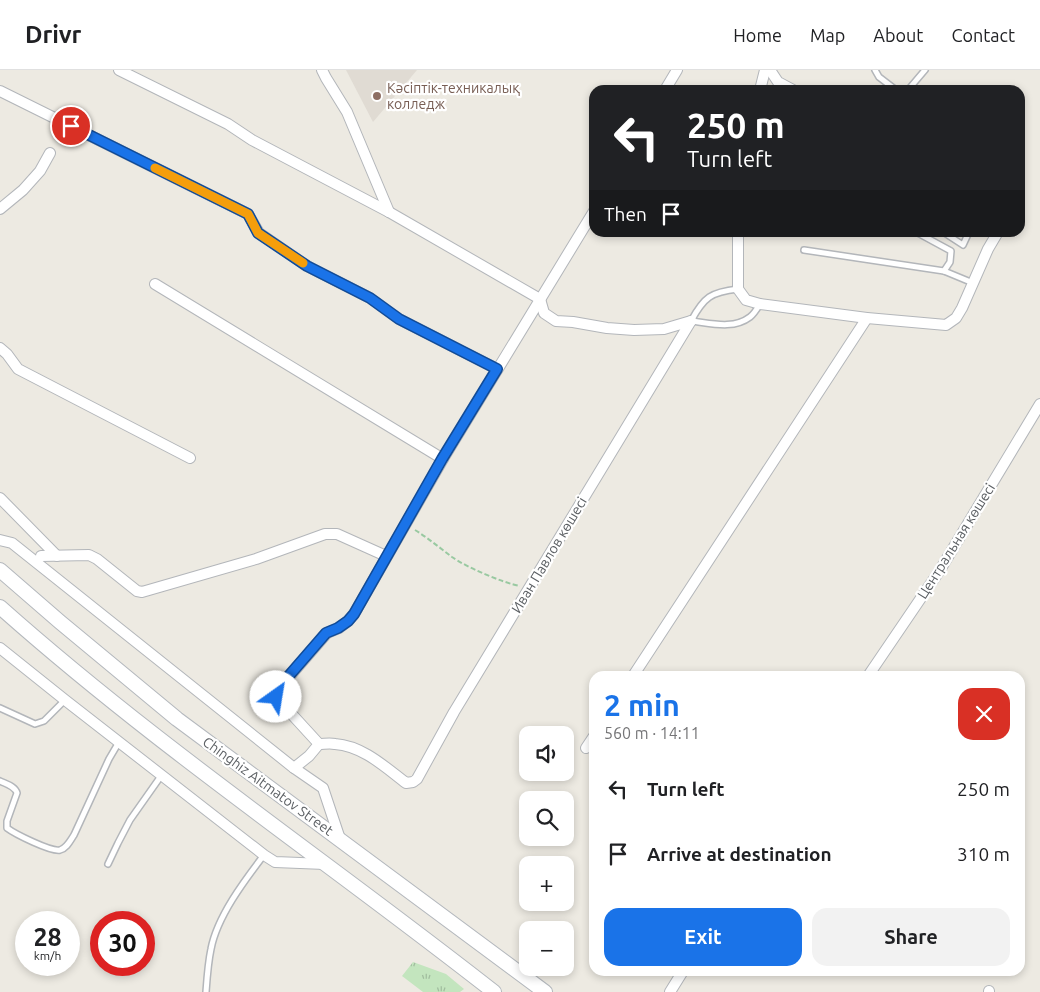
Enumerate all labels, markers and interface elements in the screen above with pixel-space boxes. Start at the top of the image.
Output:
text: Drivr [25,21,81,48]
text: Home [733,25,782,45]
text: Map [810,25,845,45]
text: About [873,25,923,45]
text: Contact [951,25,1015,45]
place label: Кәсіптік-техникалық колледж [387,80,520,112]
marker: Кәсіптік-техникалық колледж [371,90,383,102]
pin [50,105,92,147]
icon: left [604,105,669,170]
text: 250 m [687,105,785,145]
icon: arrive [57,112,85,140]
text: Turn left [687,146,772,171]
icon: arrive [657,200,685,228]
text: Then [604,203,647,225]
street label: Центральная көшесі [914,480,998,602]
street label: Иван Павлов көшесі [508,494,590,616]
position arrow [249,670,301,722]
text: 2 min [604,688,680,722]
button: close [958,688,1010,740]
text: 560 m · 14:11 [604,724,700,742]
map controls [519,726,574,976]
button: sound [519,726,574,781]
street label: Chinghiz Aitmatov Street [200,733,337,839]
icon: left [604,775,632,803]
text: Turn left [647,778,725,800]
text: 250 m [957,778,1010,800]
button: search [519,791,574,846]
icon: arrive [604,840,632,868]
text: Arrive at destination [647,843,832,865]
text: 310 m [957,843,1010,865]
button: + [519,856,574,911]
button: Exit [604,908,802,966]
button: Share [812,908,1010,966]
speed limit sign: 30 [90,911,155,976]
button: − [519,921,574,976]
text: 28 [33,923,62,951]
text: km/h [34,949,61,962]

